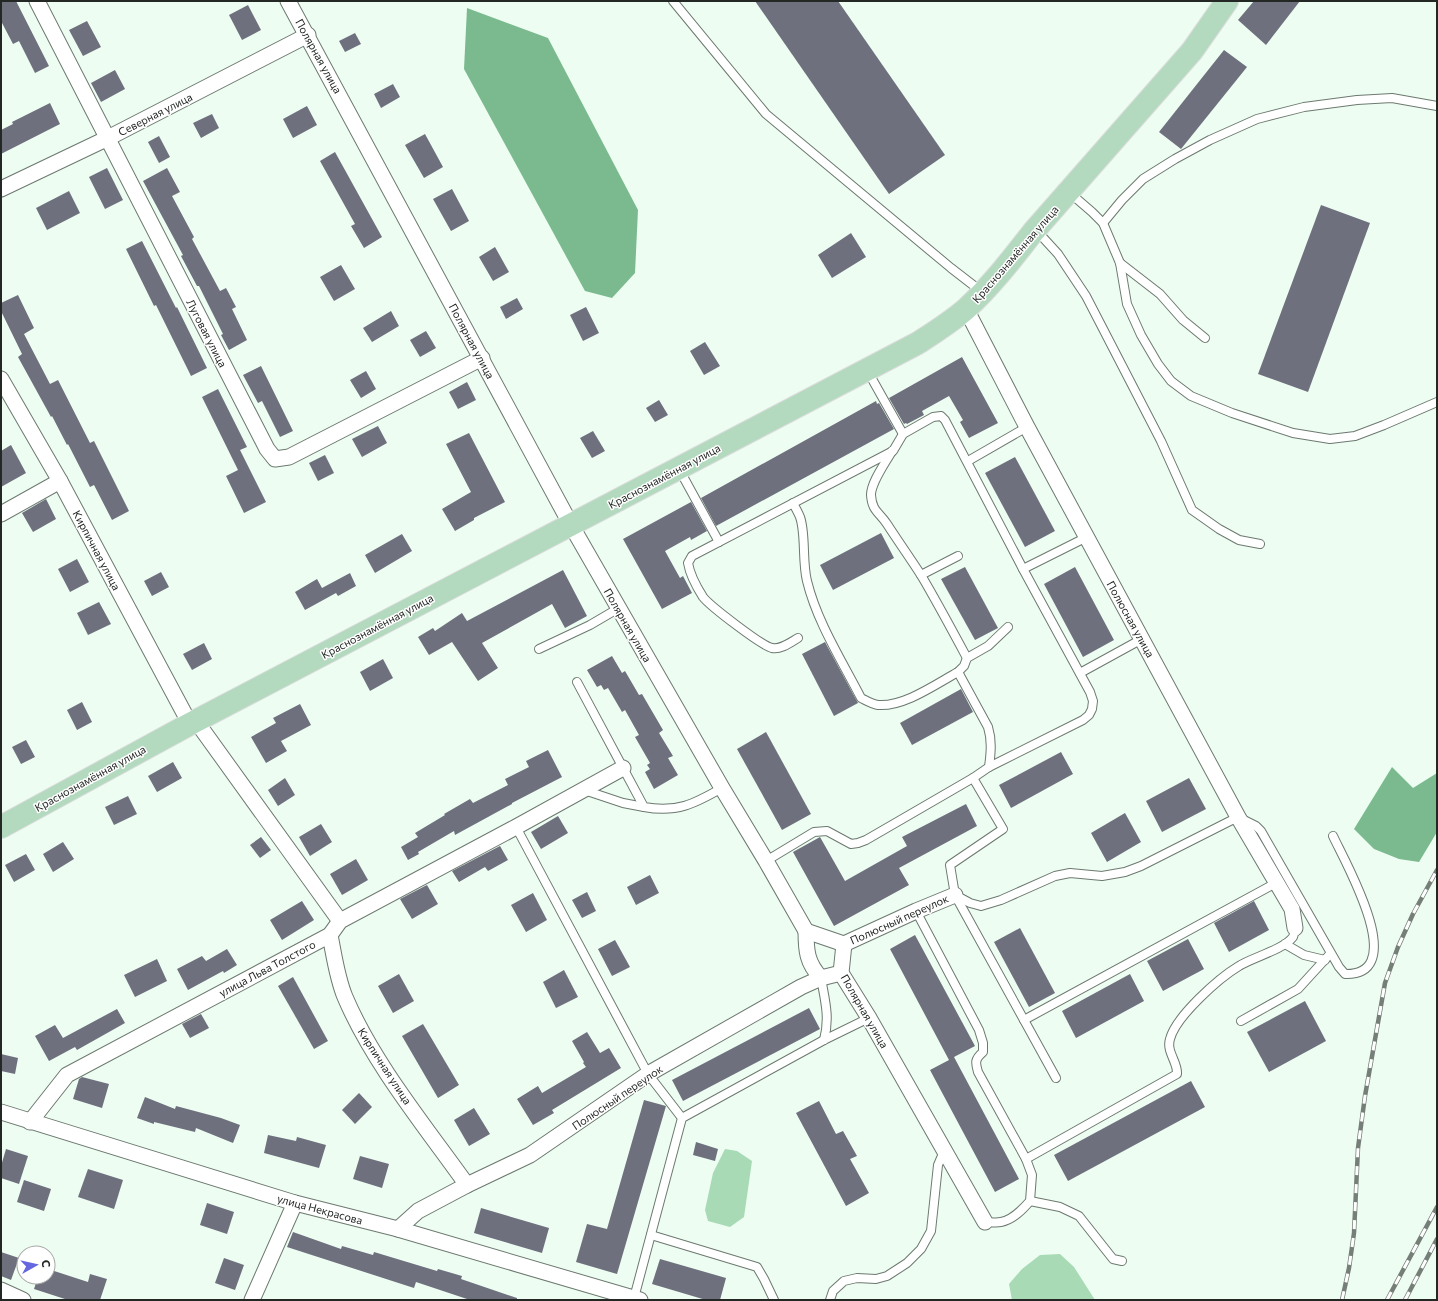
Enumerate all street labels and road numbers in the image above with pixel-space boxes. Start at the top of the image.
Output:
street label: Полярная улица [293,16,345,96]
street label: Северная улица [116,90,194,138]
street label: Краснознамённая улица [969,203,1061,305]
street label: Луговая улица [184,297,230,369]
street label: Полярная улица [447,301,497,381]
street label: Краснознамённая улица [606,441,722,511]
street label: Кирпичная улица [70,508,124,592]
street label: Полюсная улица [1105,578,1157,660]
street label: Полярная улица [602,586,654,664]
street label: Краснознамённая улица [319,591,435,661]
street label: Краснознамённая улица [32,742,148,814]
street label: Полюсный переулок [848,891,950,947]
street label: улица Льва Толстого [217,937,318,999]
street label: Полярная улица [839,972,891,1050]
street label: Кирпичная улица [355,1025,415,1107]
street label: Полюсный переулок [569,1062,665,1132]
street label: улица Некрасова [276,1191,364,1227]

